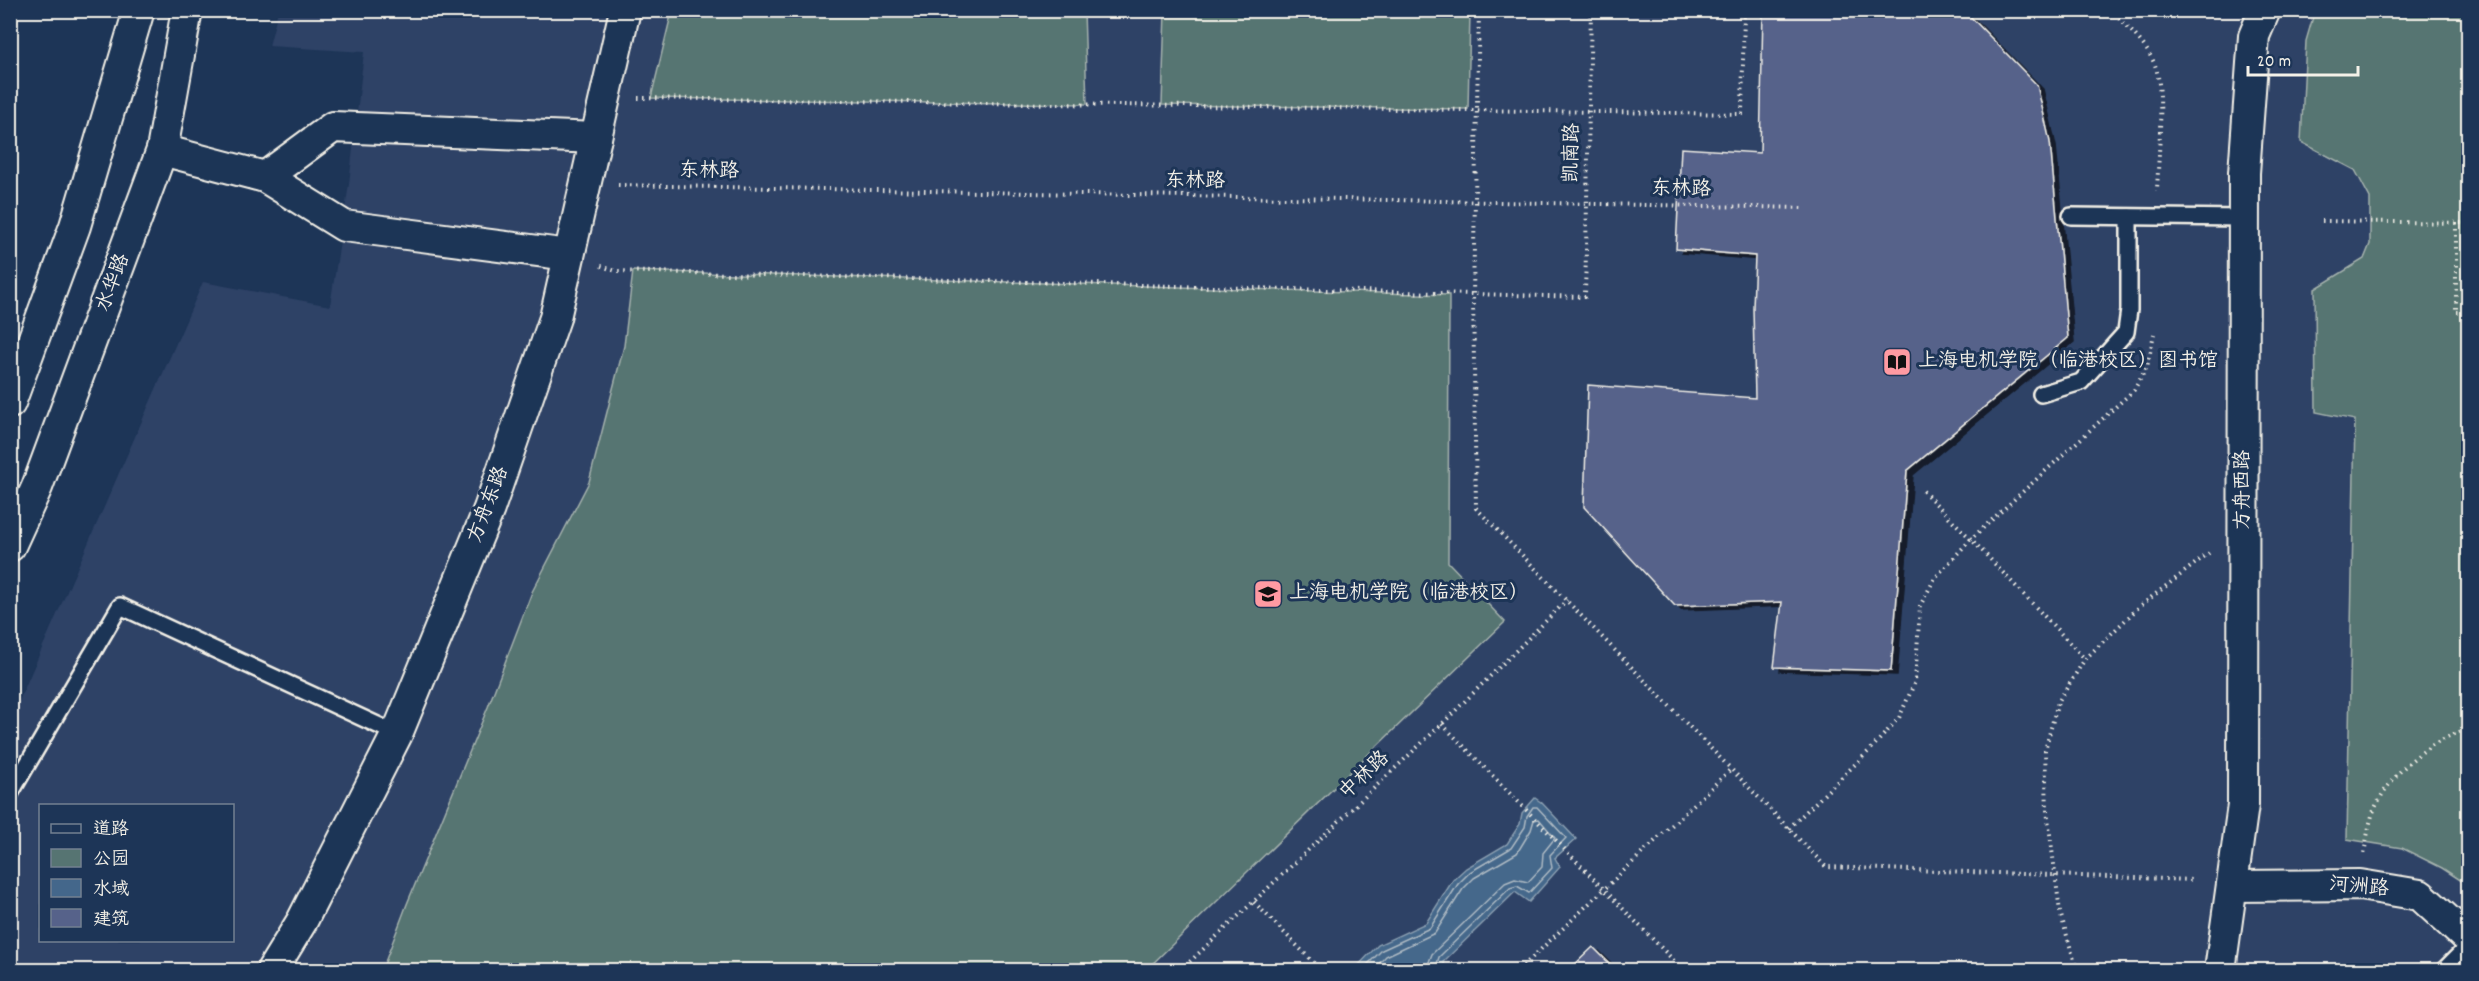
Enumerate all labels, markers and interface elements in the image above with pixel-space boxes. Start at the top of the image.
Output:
scale bar [2248,39,2358,77]
text: 20 m [2257,50,2291,75]
street label: 凯南路 [1558,122,1588,183]
street label: 东林路 [679,157,740,187]
street label: 东林路 [1165,167,1226,197]
street label: 东林路 [1651,175,1712,205]
street label: 水华路 [90,249,138,316]
library icon: 上海电机学院（临港校区）图书馆 [1881,346,1913,378]
place label: 上海电机学院（临港校区）图书馆 [1918,348,2218,376]
street label: 方舟西路 [2230,449,2258,530]
street label: 方舟东路 [462,462,517,547]
school or university icon: 上海电机学院（临港校区） [1252,578,1284,610]
place label: 上海电机学院（临港校区） [1289,580,1529,608]
street label: 中林路 [1334,745,1397,807]
legend [39,804,234,942]
text: 道路 [93,818,129,843]
text: 公园 [93,848,129,873]
street label: 河洲路 [2328,871,2391,905]
text: 水域 [93,878,129,903]
text: 建筑 [93,908,129,933]

